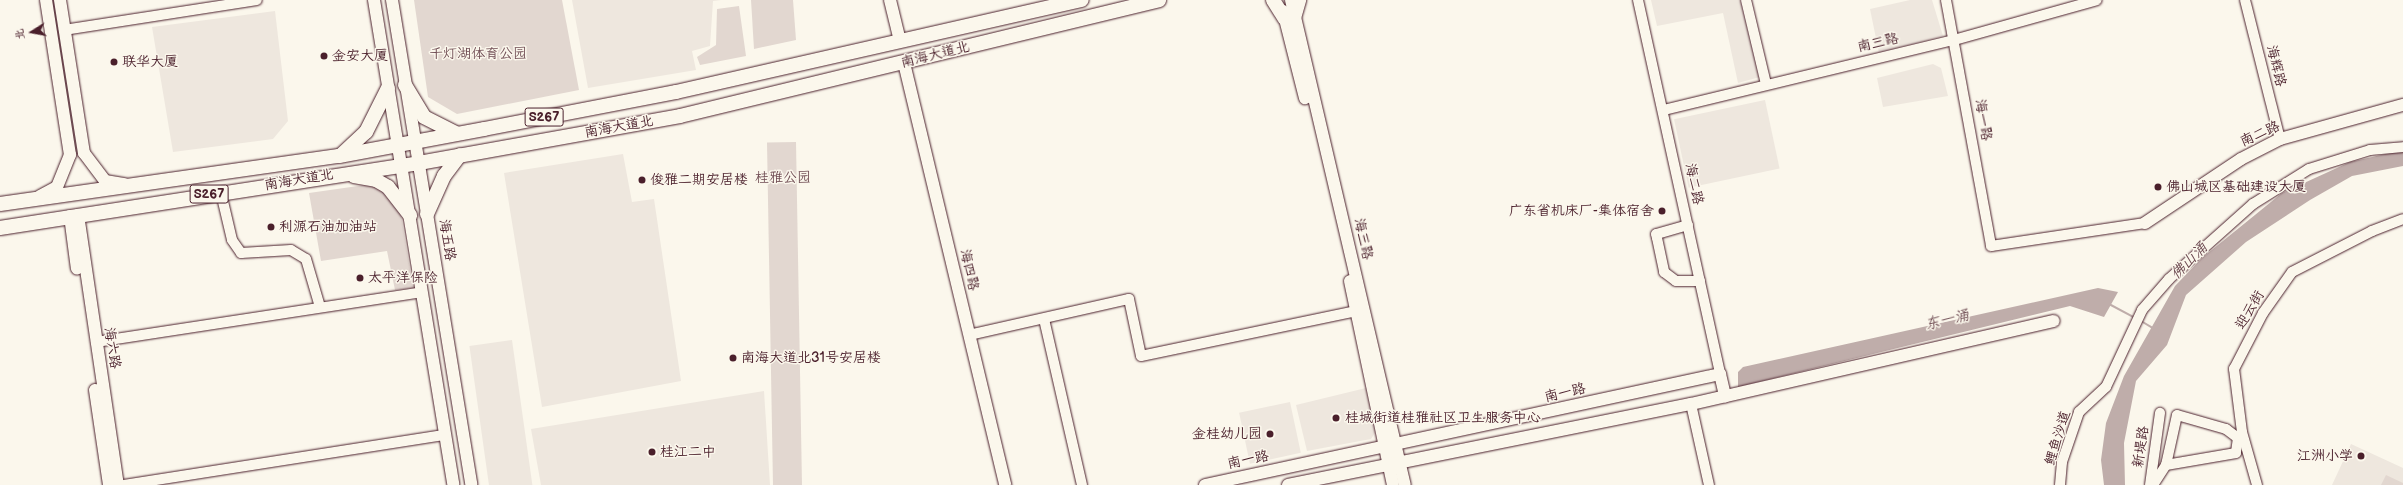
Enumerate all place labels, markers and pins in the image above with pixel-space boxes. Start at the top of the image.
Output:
place label: 金安大厦 [332,48,388,64]
marker: 金安大厦 [319,51,329,61]
place label: 联华大厦 [122,54,178,70]
marker: 联华大厦 [109,57,119,67]
place label: 俊雅二期安居楼 [650,172,748,188]
marker: 俊雅二期安居楼 [637,175,647,185]
place label: 佛山城区基础建设大厦 [2166,179,2306,195]
marker: 佛山城区基础建设大厦 [2153,182,2163,192]
place label: 广东省机床厂-集体宿舍 [1509,203,1654,219]
marker: 广东省机床厂-集体宿舍 [1657,206,1667,216]
place label: 利源石油加油站 [279,219,377,235]
marker: 利源石油加油站 [266,222,276,232]
place label: 太平洋保险 [368,270,438,286]
marker: 太平洋保险 [355,273,365,283]
place label: 南海大道北31号安居楼 [741,350,881,366]
marker: 南海大道北31号安居楼 [728,353,738,363]
place label: 桂城街道桂雅社区卫生服务中心 [1345,410,1541,426]
marker: 桂城街道桂雅社区卫生服务中心 [1330,412,1342,424]
place label: 金桂幼儿园 [1192,426,1262,442]
marker: 金桂幼儿园 [1265,429,1275,439]
place label: 桂江二中 [660,444,716,460]
marker: 桂江二中 [647,447,657,457]
place label: 江洲小学 [2297,448,2353,464]
marker: 江洲小学 [2356,451,2366,461]

